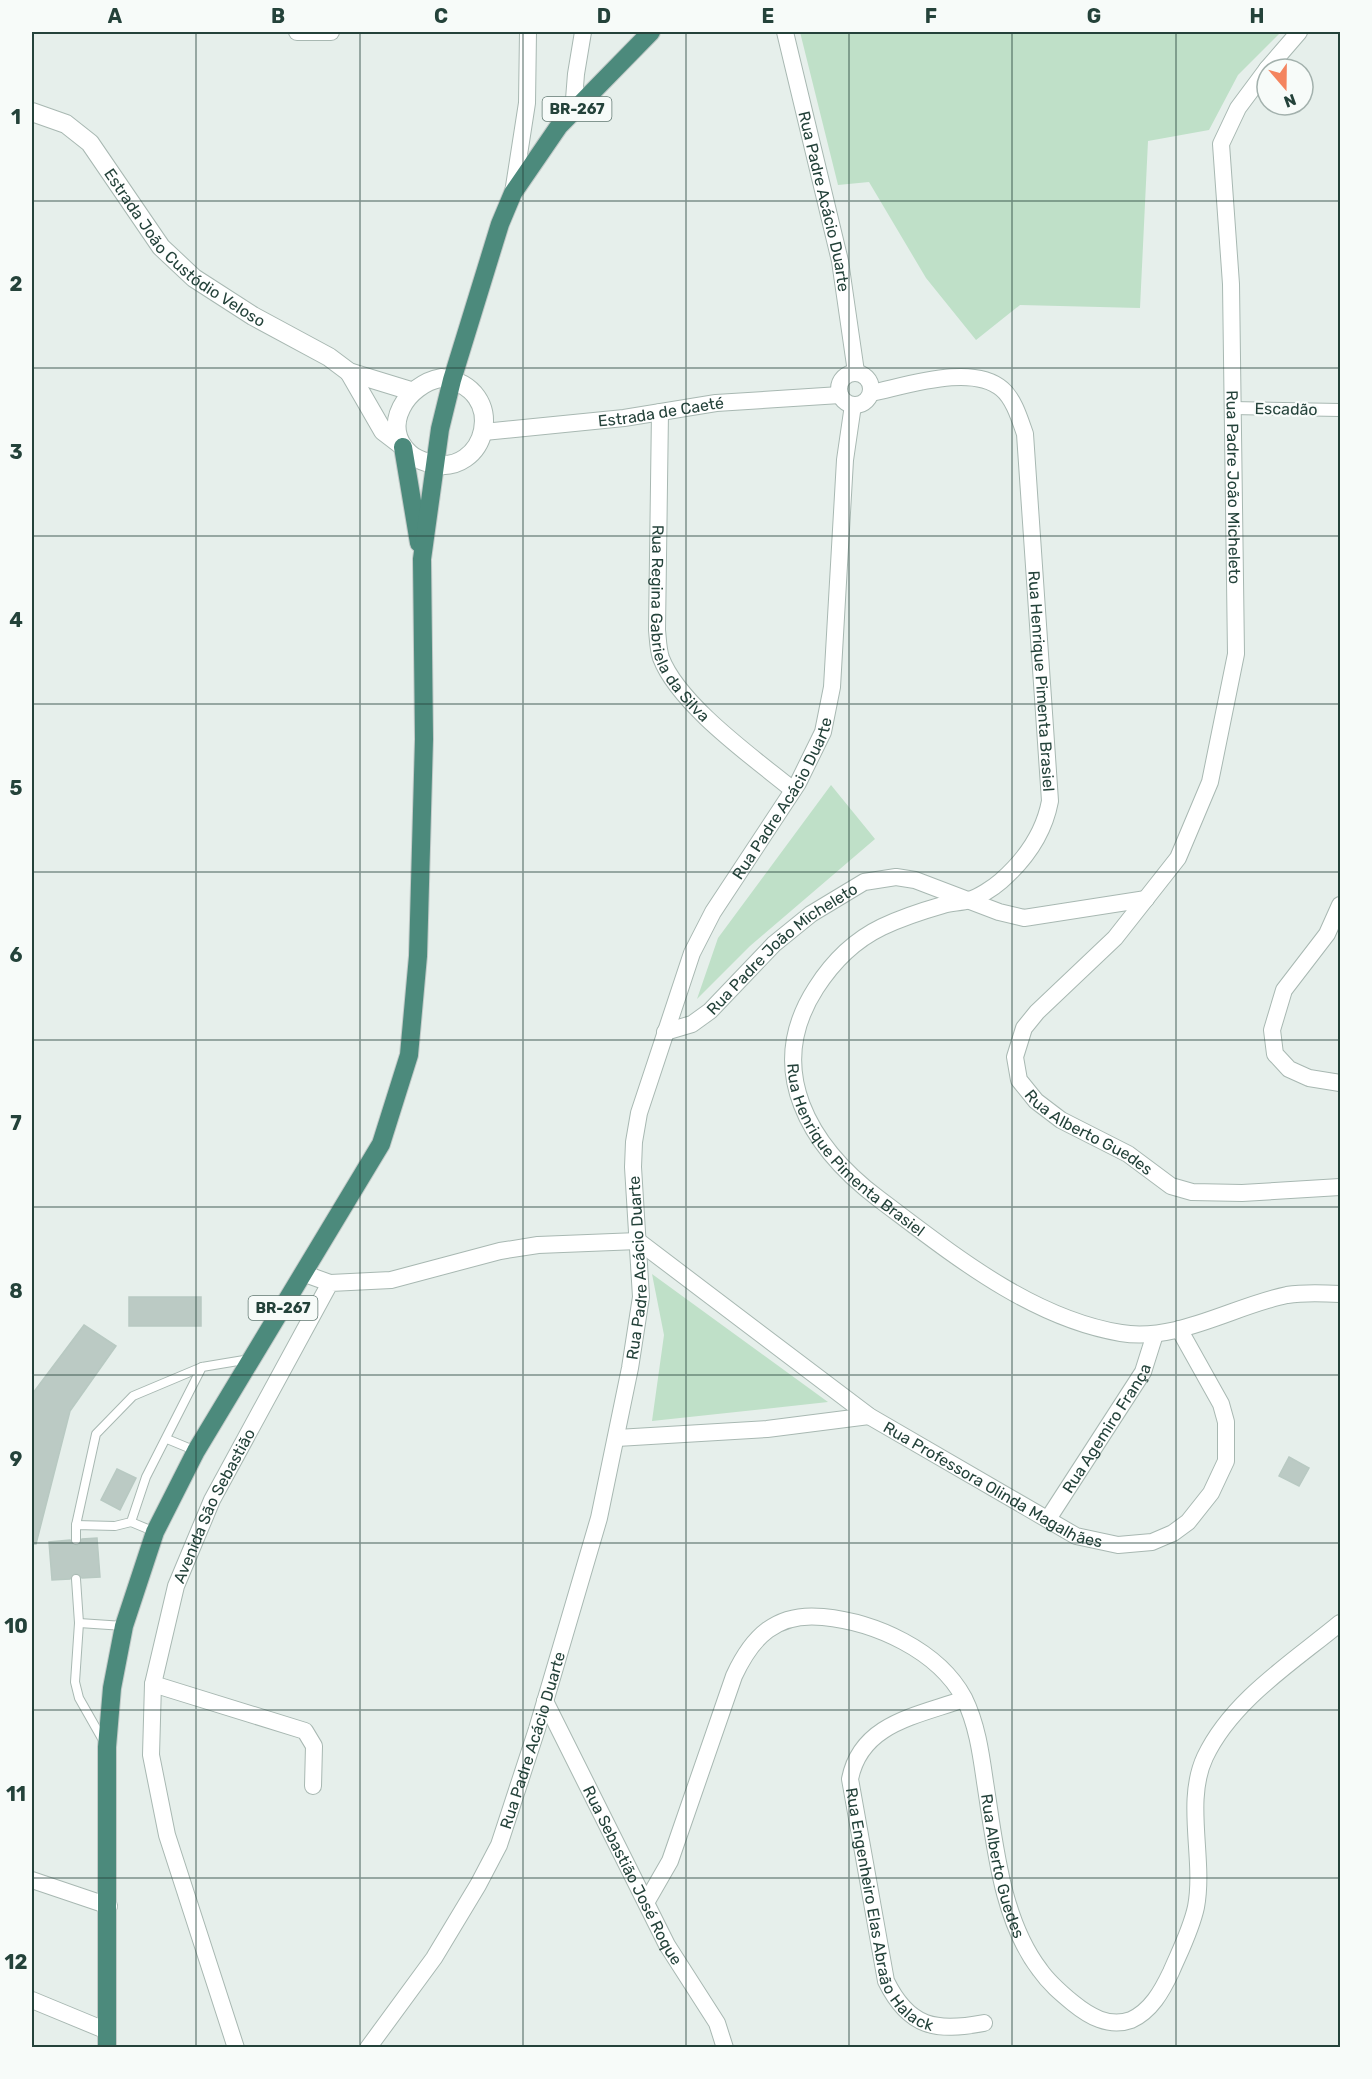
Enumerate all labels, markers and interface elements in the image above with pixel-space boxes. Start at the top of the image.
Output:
text: A [108,4,123,28]
text: B [271,4,285,28]
text: C [434,4,448,28]
text: D [597,4,611,28]
text: E [762,4,774,28]
text: F [925,4,937,28]
text: G [1087,4,1101,28]
text: H [1250,4,1264,28]
north arrow [1255,57,1315,117]
text: N [1281,90,1299,112]
road number: BR-267 [542,97,612,121]
text: 1 [11,105,21,129]
street label: Rua Padre Acácio Duarte [795,109,854,293]
street label: Estrada João Custódio Veloso [101,165,269,330]
text: 2 [10,272,23,296]
street label: Rua Padre João Micheleto [1223,390,1245,584]
street label: Estrada de Caeté [597,393,724,430]
street label: Escadão [1254,399,1318,419]
text: 3 [9,440,23,464]
street label: Rua Regina Gabriela da Silva [647,525,714,725]
street label: Rua Henrique Pimenta Brasiel [1025,570,1059,792]
text: 4 [9,608,23,632]
street label: Rua Padre Acácio Duarte [728,716,835,883]
text: 5 [10,776,23,800]
street label: Rua Padre João Micheleto [702,879,861,1019]
text: 6 [9,943,23,967]
street label: Rua Henrique Pimenta Brasiel [784,1063,929,1240]
street label: Rua Alberto Guedes [1021,1086,1157,1179]
text: 7 [10,1111,22,1135]
street label: Rua Padre Acácio Duarte [622,1175,651,1361]
text: 8 [9,1279,23,1303]
road number: BR-267 [248,1296,318,1320]
street label: Rua Agemiro França [1058,1361,1154,1496]
street label: Rua Professora Olinda Magalhães [880,1417,1104,1551]
street label: Avenida São Sebastião [169,1425,259,1586]
text: 9 [10,1447,23,1471]
text: 10 [4,1614,28,1638]
street label: Rua Padre Acácio Duarte [495,1649,569,1831]
text: 11 [6,1782,26,1806]
street label: Rua Sebastião José Roque [579,1782,687,1968]
street label: Rua Engenheiro Elas Abraão Halack [842,1786,936,2035]
street label: Rua Alberto Guedes [977,1793,1029,1941]
text: 12 [5,1950,27,1974]

